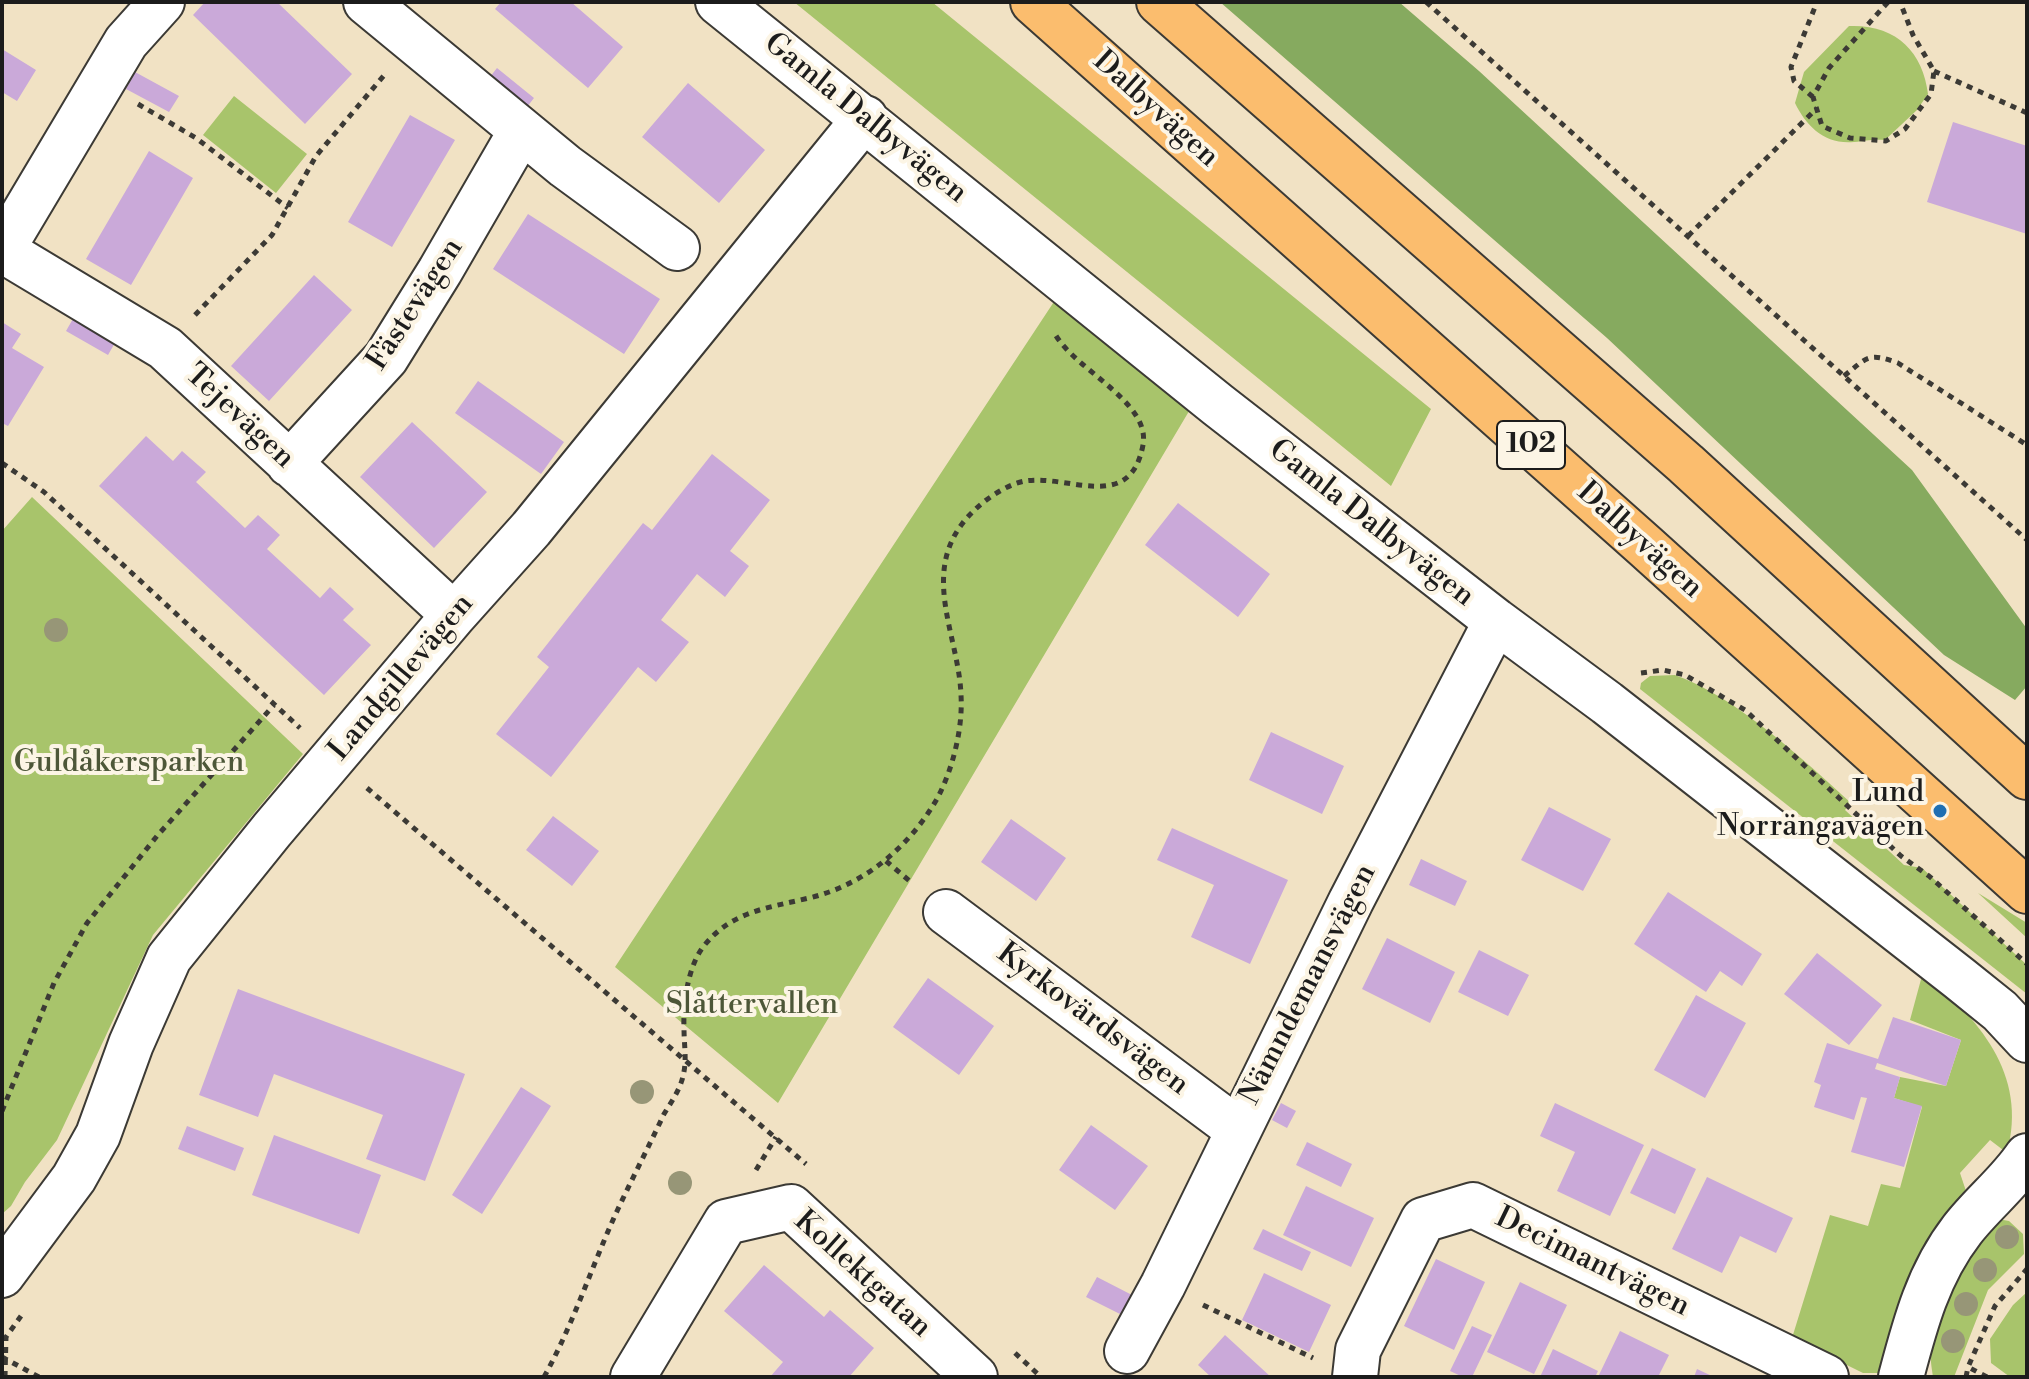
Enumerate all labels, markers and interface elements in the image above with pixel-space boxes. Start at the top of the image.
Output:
street label: Gamla Dalbyvägen [756,26,974,212]
street label: Dalbyvägen [1085,44,1225,176]
street label: Fästevägen [360,232,472,378]
street label: Tejevägen [177,357,301,477]
road number: 102 [1497,421,1565,469]
street label: Gamla Dalbyvägen [1261,433,1481,615]
street label: Dalbyvägen [1569,475,1709,607]
street label: Landgillevägen [322,587,482,769]
park label: Guldåkersparken [14,746,244,782]
place label: Lund Norrängavägen [1717,776,1924,846]
marker: Lund Norrängavägen [1931,802,1949,820]
street label: Nämndemansvägen [1233,859,1385,1111]
street label: Kyrkovärdsvägen [989,936,1195,1104]
park label: Slåttervallen [666,988,838,1024]
street label: Decimantvägen [1489,1200,1695,1326]
street label: Kollektgatan [786,1204,938,1346]

